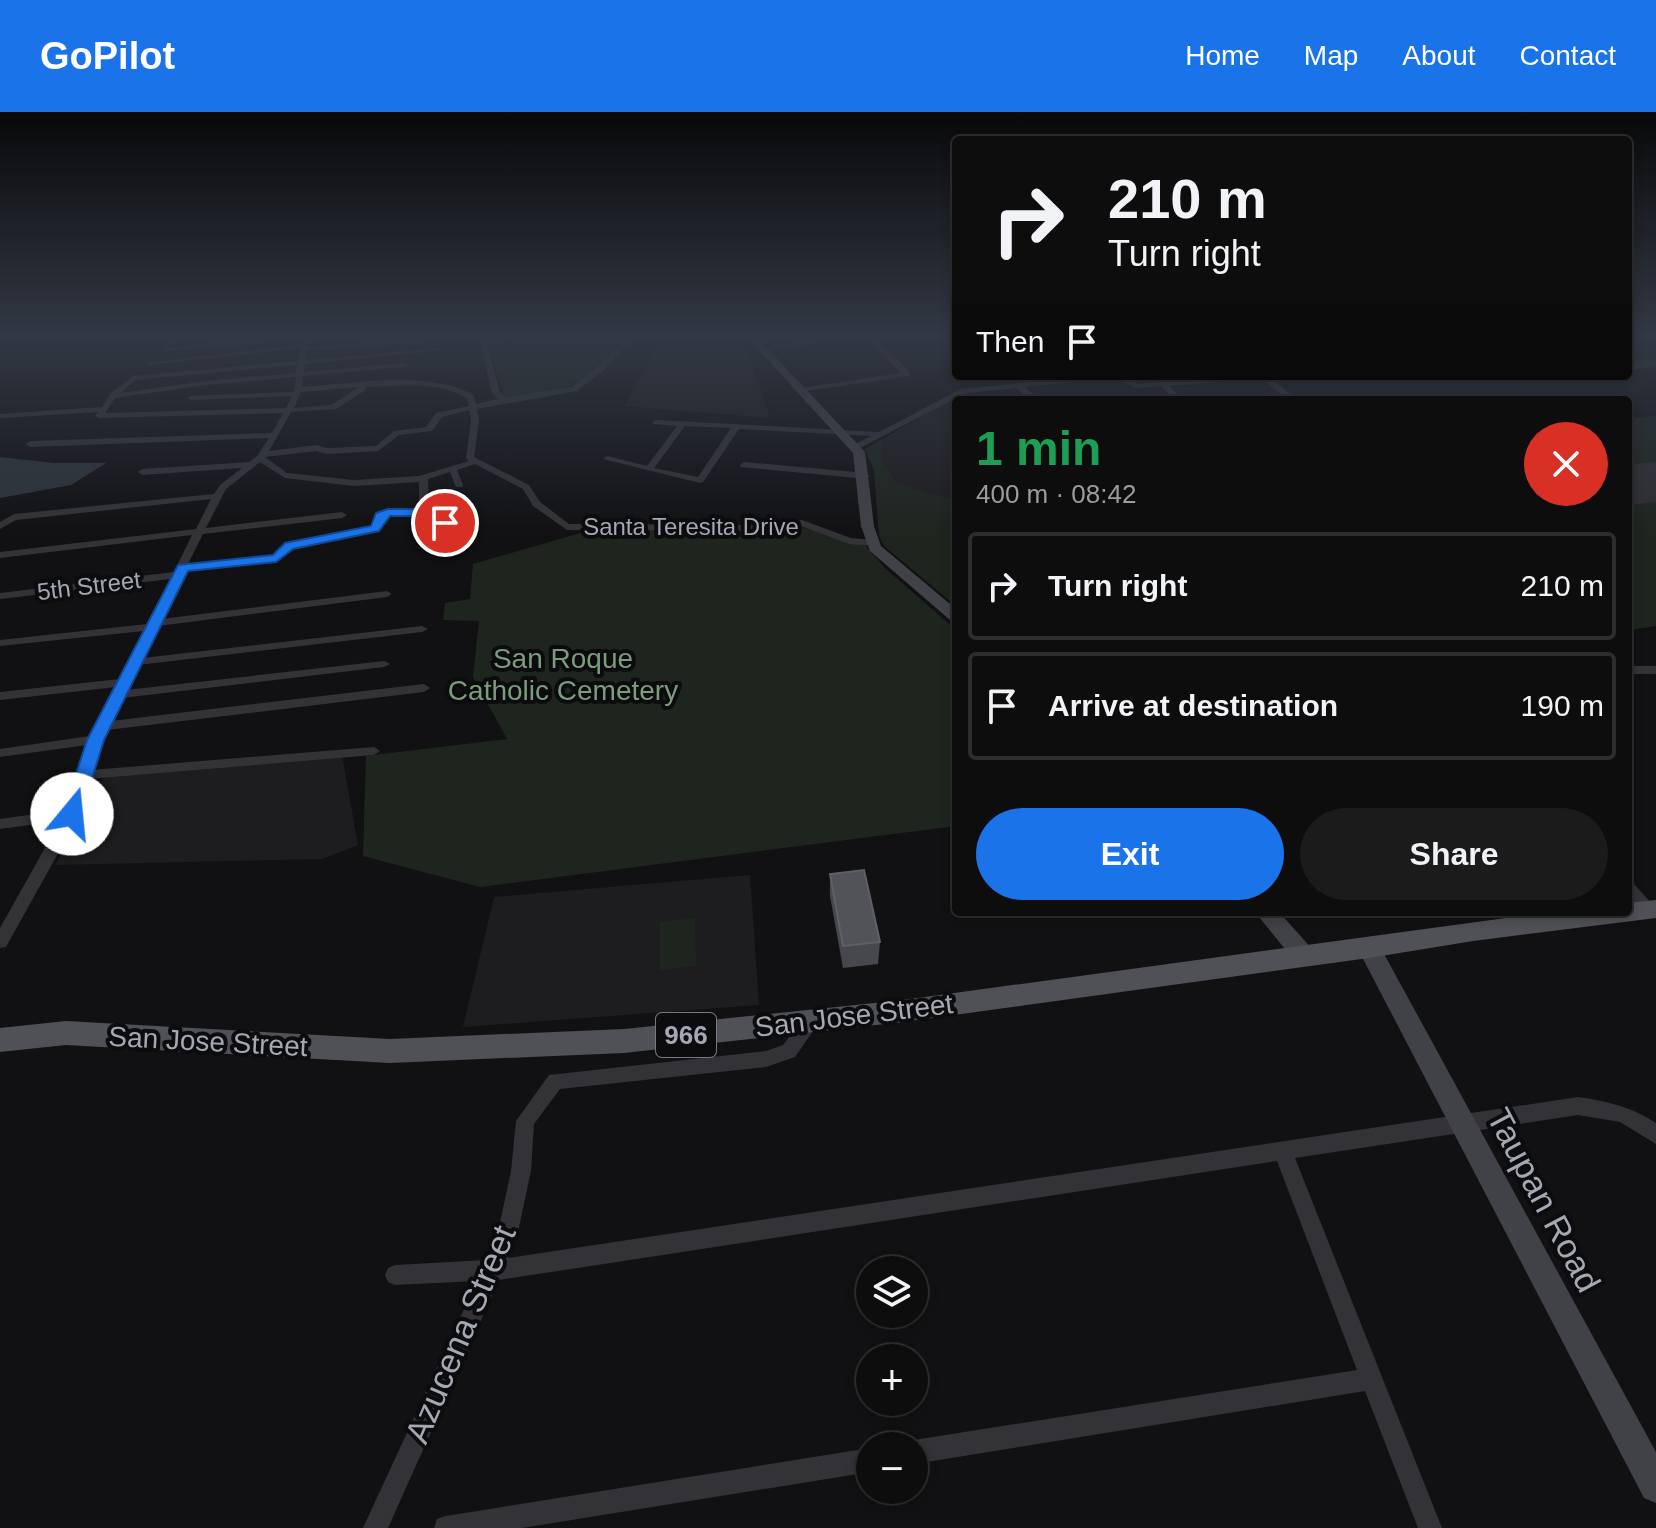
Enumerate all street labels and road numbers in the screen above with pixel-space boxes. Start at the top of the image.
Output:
street label: Santa Teresita Drive [583,513,799,540]
street label: 5th Street [36,566,143,605]
street label: San Jose Street [753,988,955,1043]
road number: 966 [656,1013,716,1057]
street label: San Jose Street [108,1021,308,1062]
street label: Taupan Road [1480,1102,1608,1298]
street label: Azucena Street [397,1219,523,1448]

